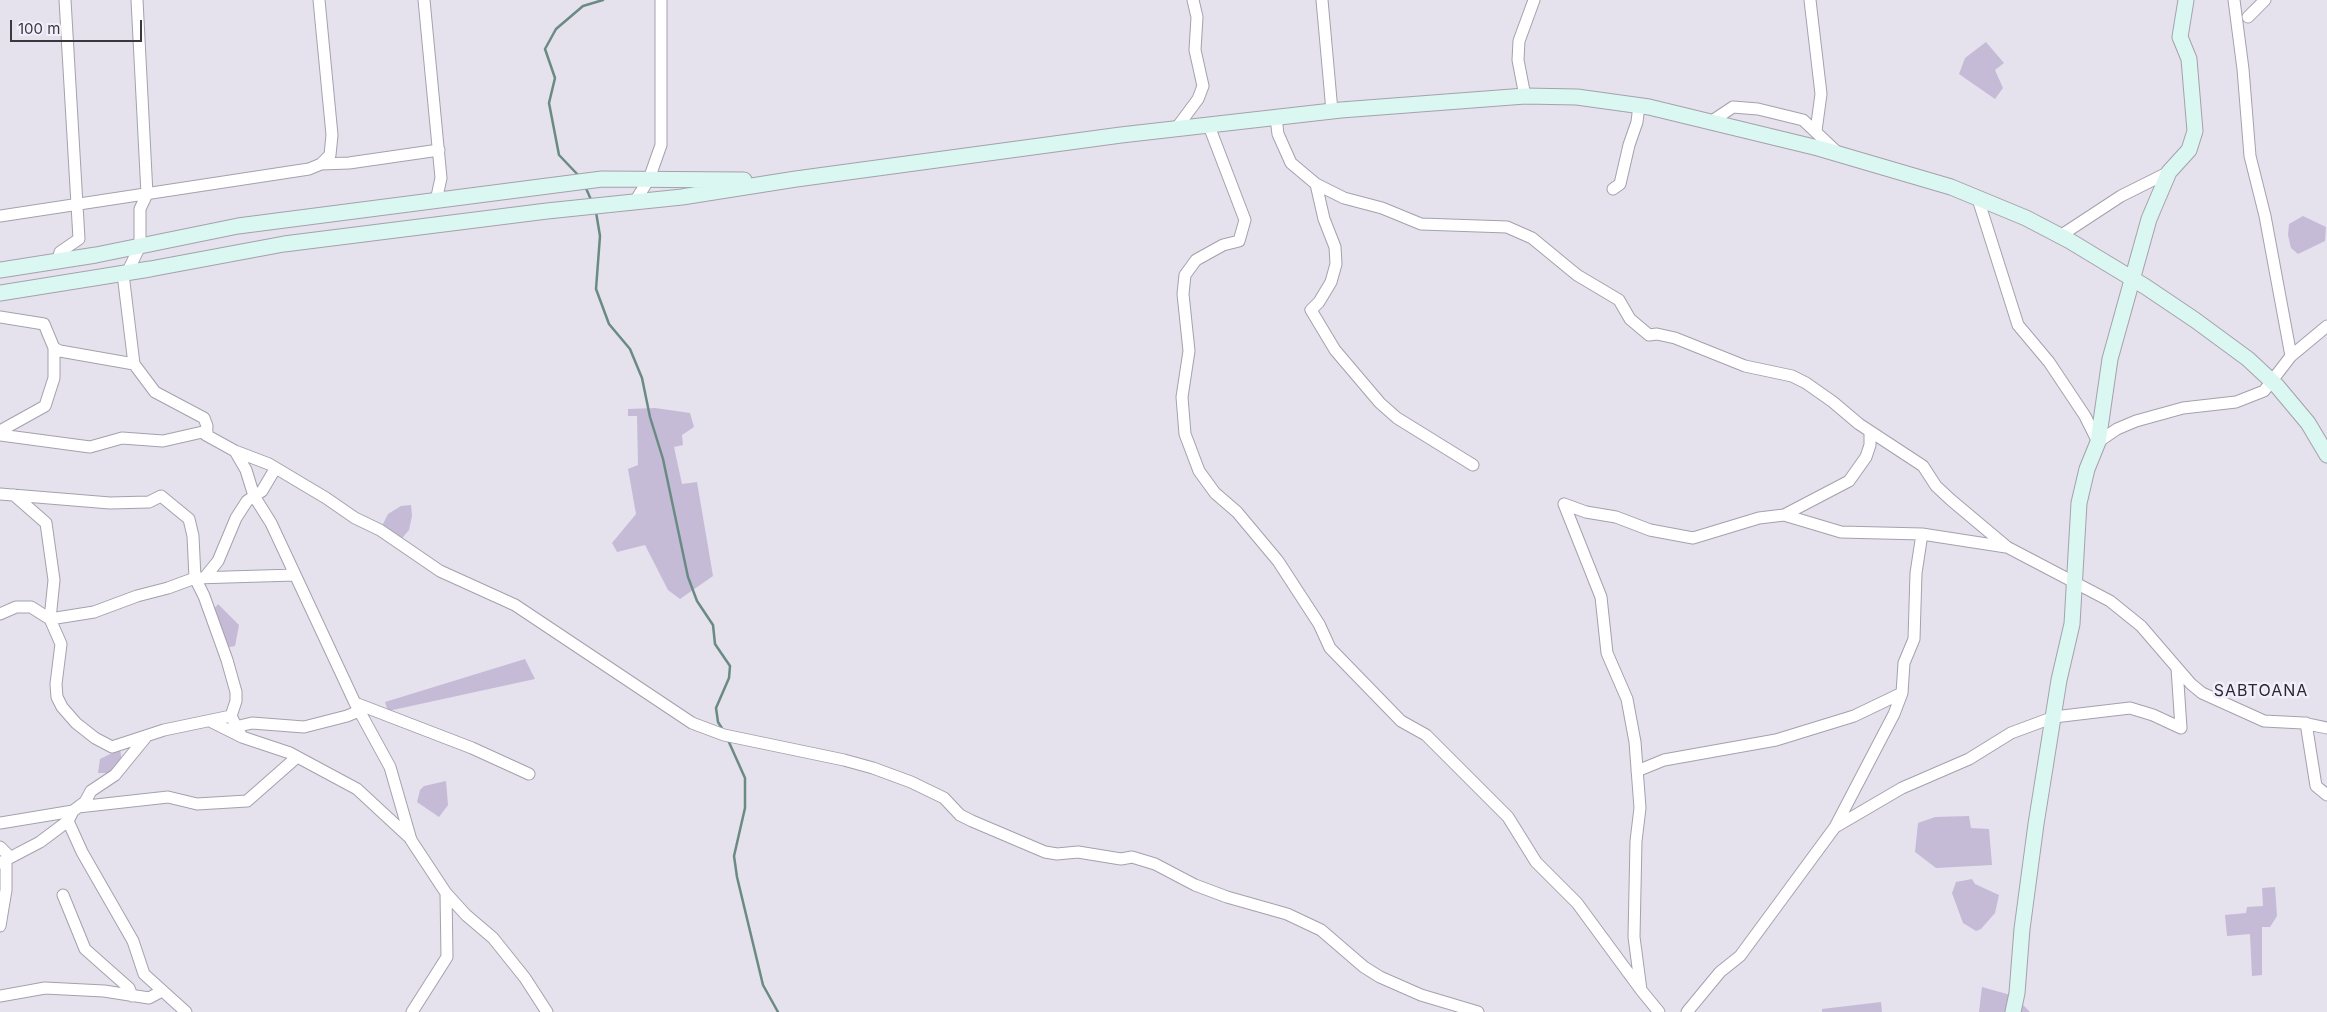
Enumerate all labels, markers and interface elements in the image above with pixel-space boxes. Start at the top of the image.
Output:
scale bar [12,10,145,42]
text: 100 m [18,19,60,38]
district label: SABTOANA [2213,681,2309,701]

